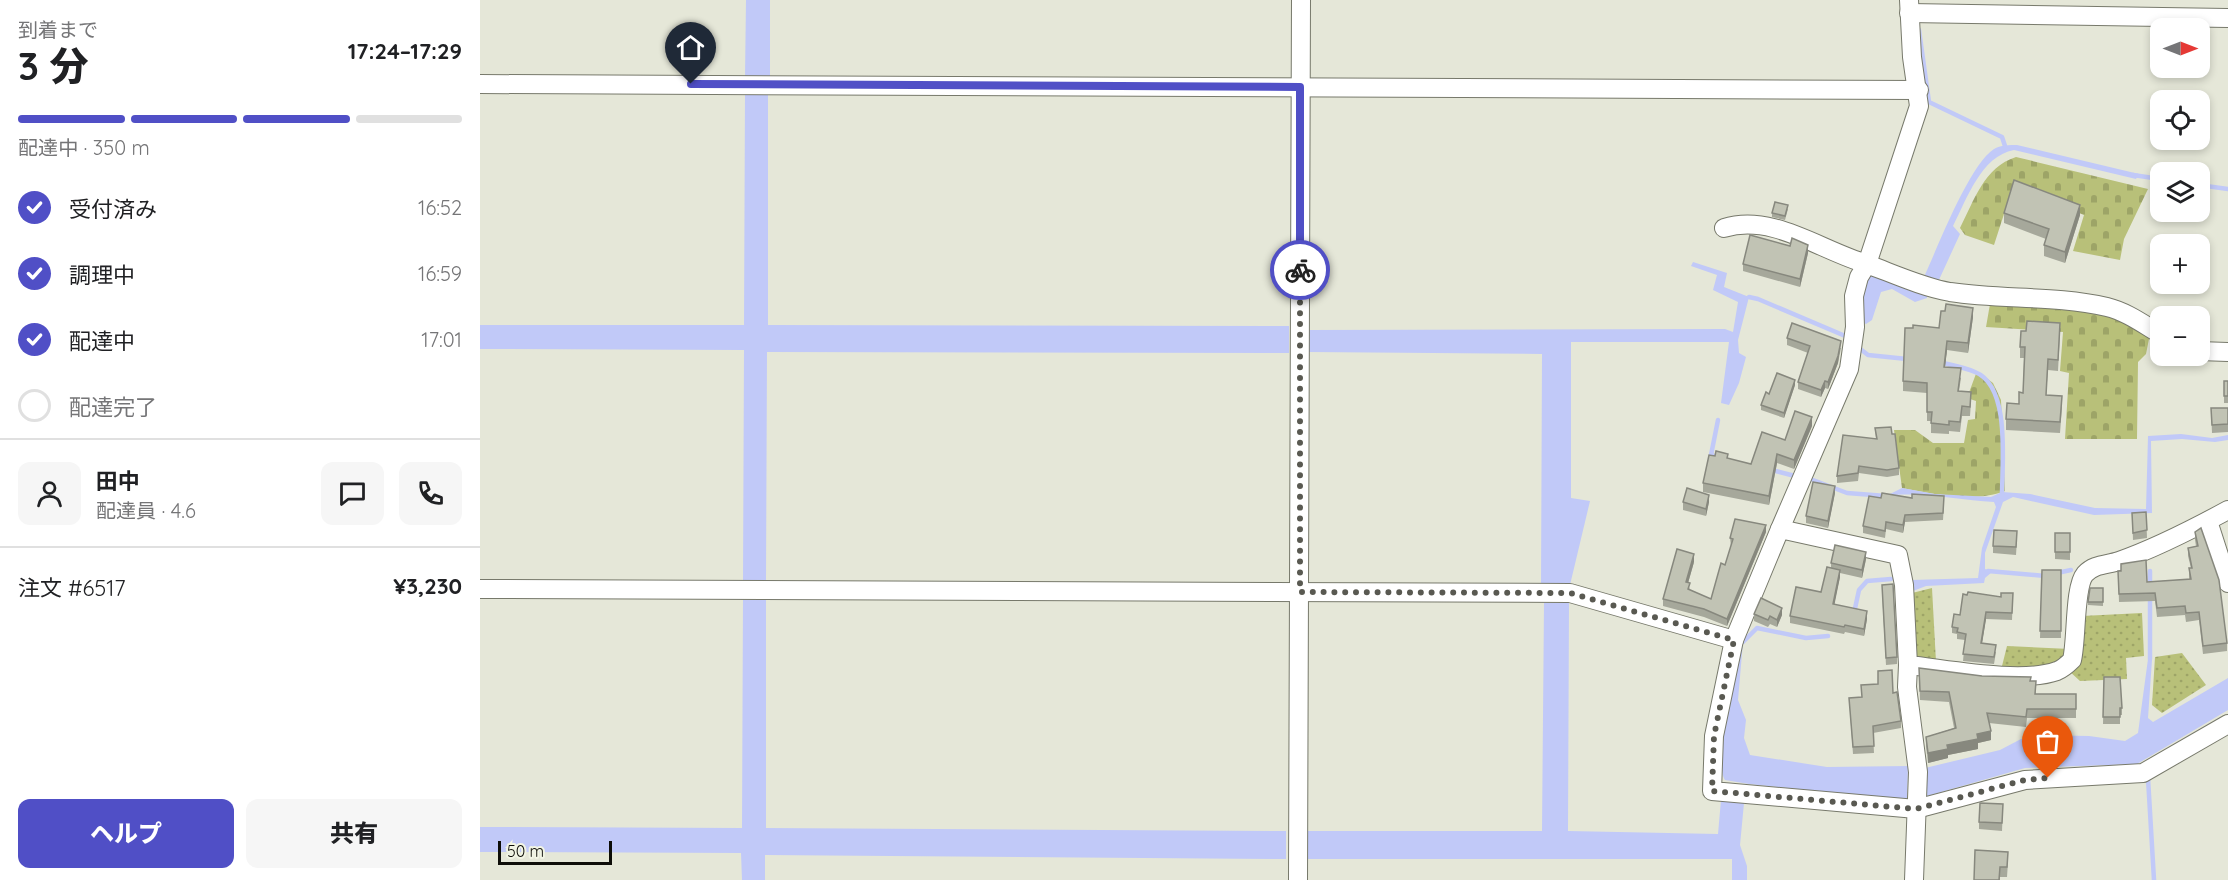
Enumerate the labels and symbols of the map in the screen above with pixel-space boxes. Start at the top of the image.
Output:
north arrow [2150,18,2210,78]
pin [665,22,716,84]
courier [1270,240,1330,300]
pin [2022,716,2073,778]
scale bar [498,838,612,866]

